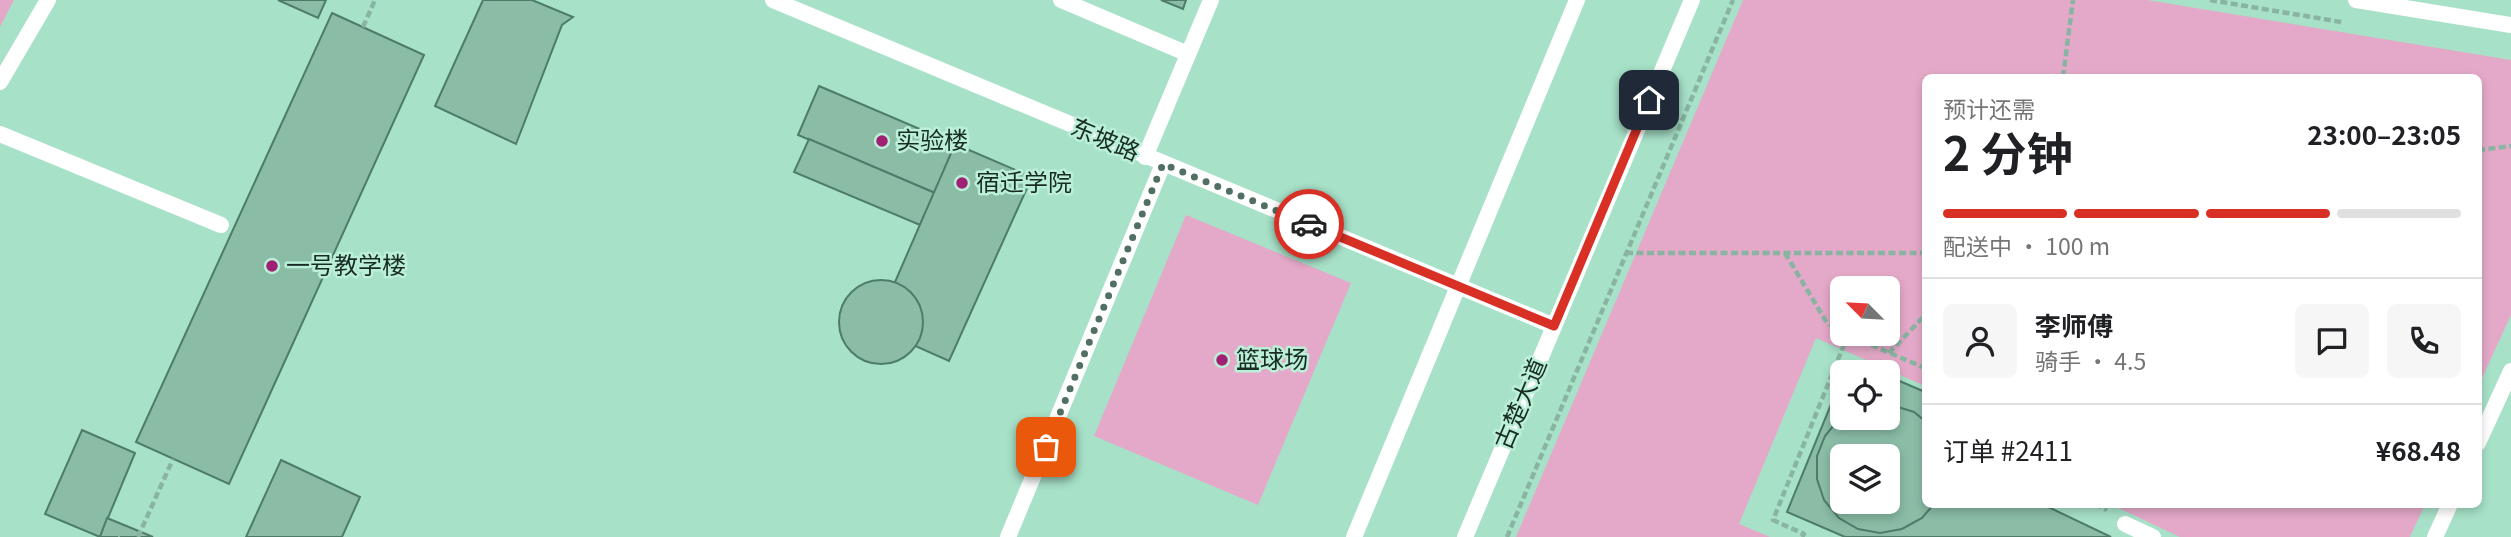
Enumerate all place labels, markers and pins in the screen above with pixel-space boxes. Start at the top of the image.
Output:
pin [1619,70,1679,130]
place label: 实验楼 [896,121,968,156]
marker: 实验楼 [874,133,890,149]
place label: 宿迁学院 [976,163,1072,198]
marker: 宿迁学院 [954,175,970,191]
place label: 一号教学楼 [286,246,406,281]
marker: 一号教学楼 [264,258,280,274]
place label: 篮球场 [1236,340,1308,375]
marker: 篮球场 [1214,352,1230,368]
pin [1016,417,1076,477]

